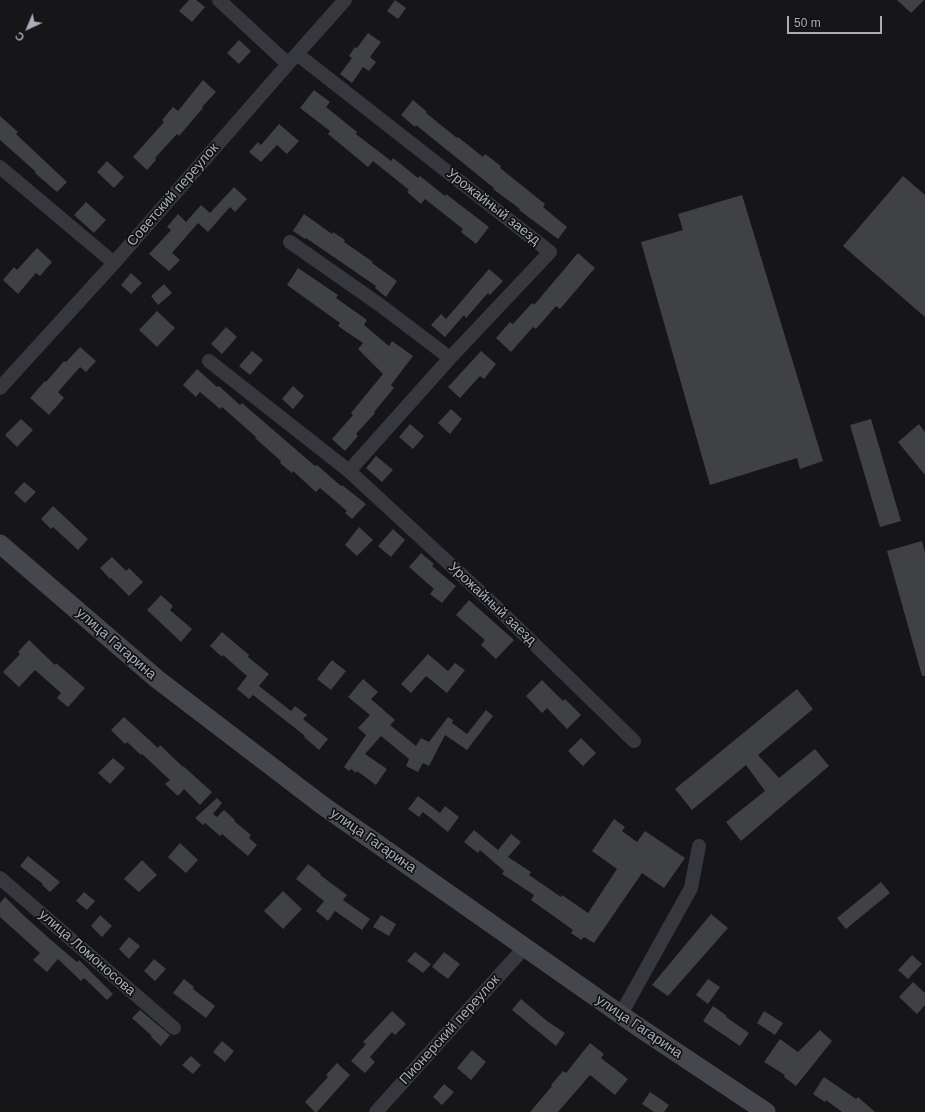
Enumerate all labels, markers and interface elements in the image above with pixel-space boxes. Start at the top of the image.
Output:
north arrow [8,8,48,48]
scale bar [789,8,884,34]
text: 50 m [794,16,821,30]
text: С [13,30,27,44]
street label: Советский переулок [124,140,222,250]
street label: Урожайный заезд [443,165,543,249]
street label: Урожайный заезд [445,559,539,649]
street label: улица Гагарина [73,605,159,683]
street label: улица Гагарина [327,805,419,877]
street label: улица Ломоносова [35,907,139,999]
street label: Пионерский переулок [396,972,504,1088]
street label: улица Гагарина [593,992,685,1062]

